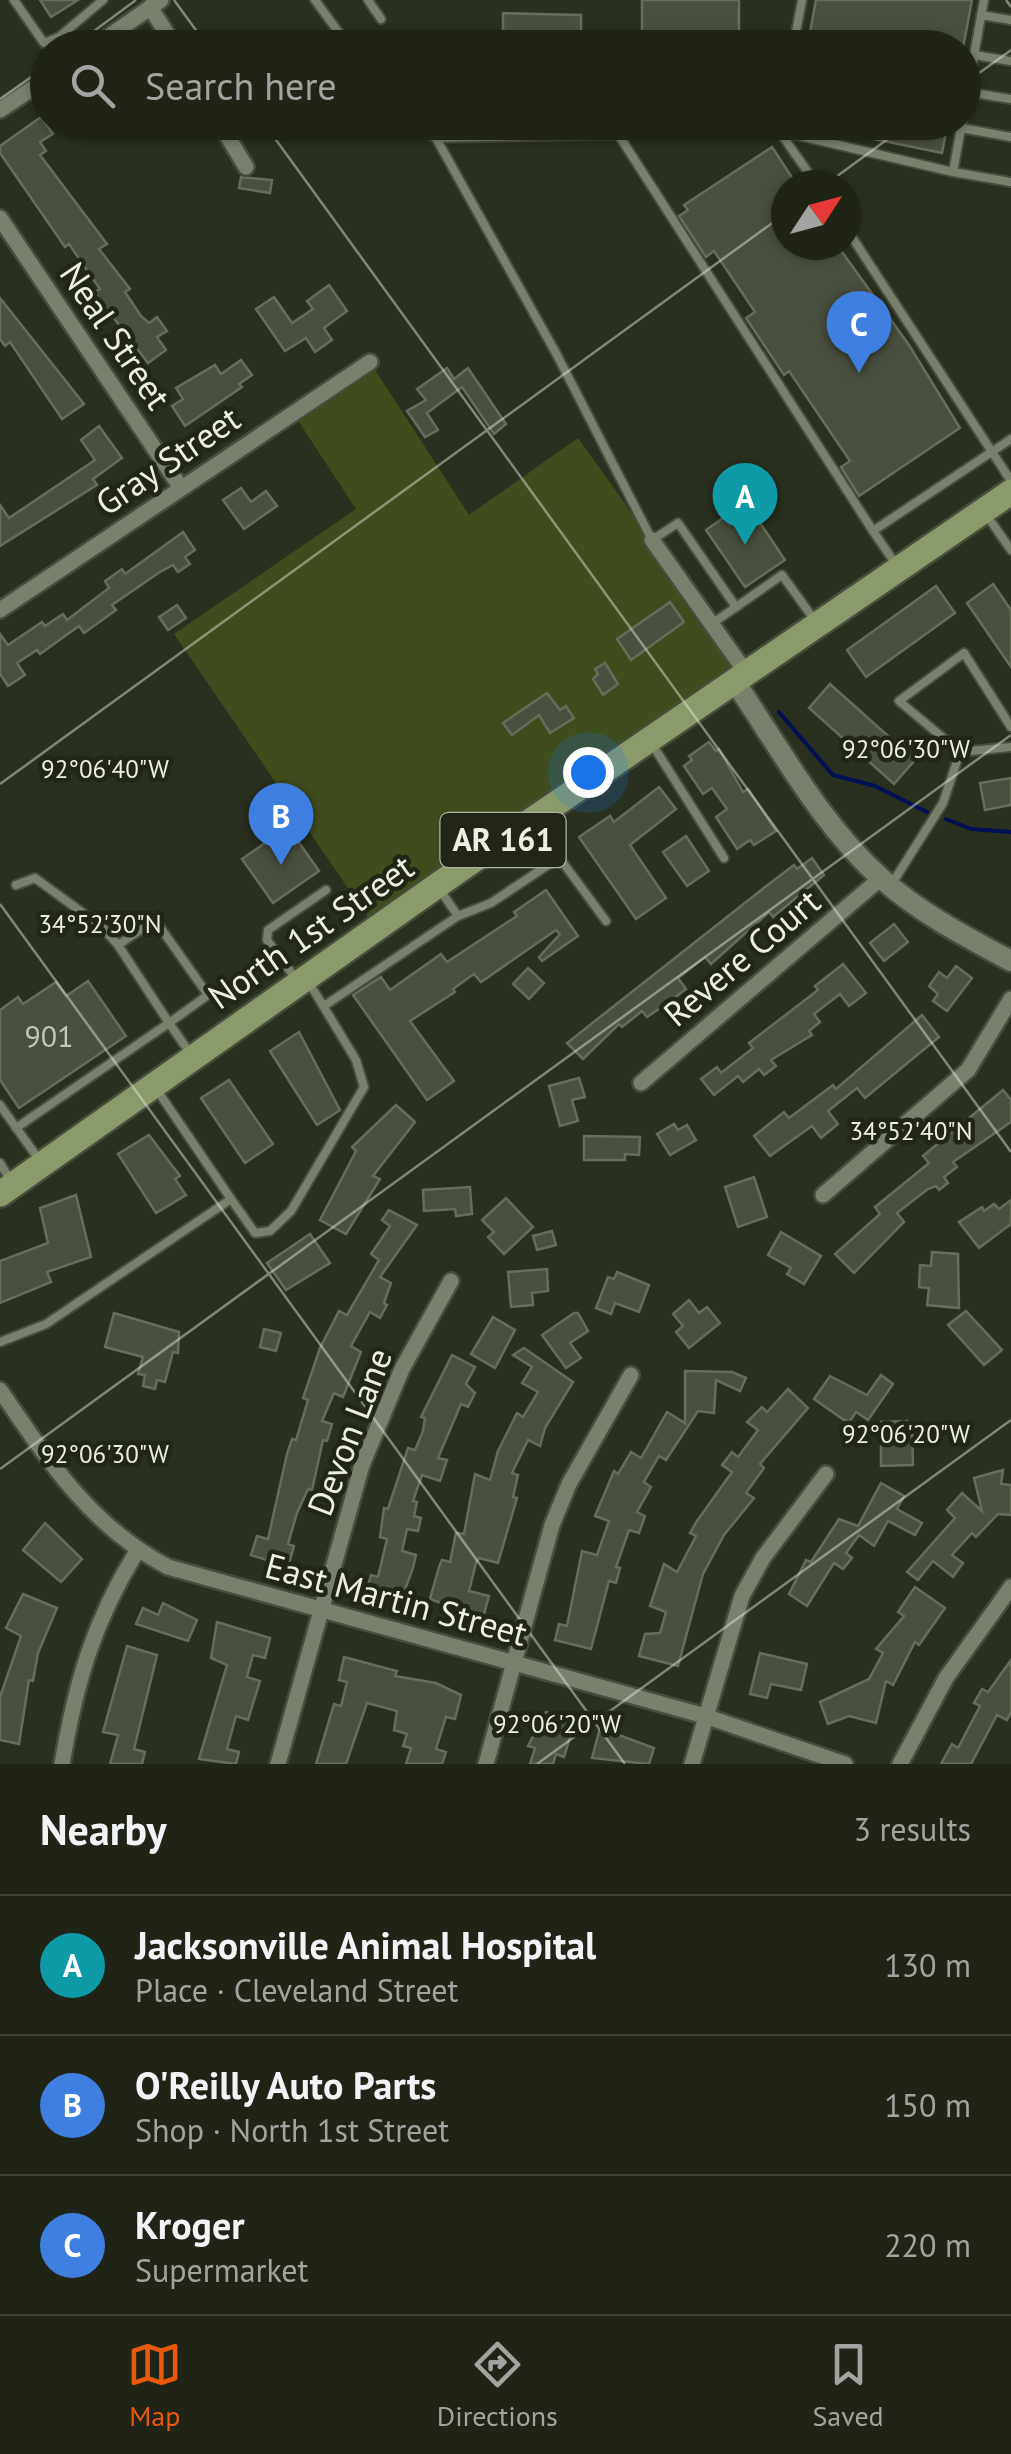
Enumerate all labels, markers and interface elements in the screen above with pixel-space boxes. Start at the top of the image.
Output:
search box [30,30,981,140]
icon: search [65,58,120,113]
text: Search here [145,61,337,110]
north arrow [771,170,861,260]
street label: Neal Street [50,253,182,418]
pin: C [826,290,892,373]
street label: Gray Street [86,395,249,525]
pin: A [712,462,778,545]
text: 92°06'30"W [842,733,970,765]
your location [563,747,614,798]
text: 92°06'40"W [41,753,169,785]
pin: B [248,782,314,865]
road number: AR 161 [440,813,566,867]
street label: North 1st Street [199,843,422,1019]
street label: Revere Court [654,878,829,1036]
text: 34°52'30"N [38,908,162,940]
house number: 901 [24,1016,74,1055]
text: 34°52'40"N [849,1115,973,1147]
street label: Devon Lane [296,1342,402,1522]
text: 92°06'20"W [842,1418,970,1450]
text: 92°06'30"W [41,1438,169,1470]
street label: East Martin Street [260,1542,532,1656]
text: 92°06'20"W [493,1708,621,1740]
text: Nearby [40,1802,167,1857]
text: 3 results [853,1808,971,1850]
text: Jacksonville Animal Hospital [135,1920,596,1969]
text: A [63,1944,82,1986]
text: 130 m [884,1944,971,1986]
text: Place · Cleveland Street [135,1969,458,2011]
text: O'Reilly Auto Parts [135,2060,436,2109]
text: B [63,2084,82,2126]
text: 150 m [884,2084,971,2126]
text: Shop · North 1st Street [135,2109,449,2151]
text: Kroger [135,2200,245,2249]
text: C [64,2224,81,2266]
text: 220 m [884,2224,971,2266]
text: Supermarket [135,2249,308,2291]
tab: Map [127,2337,182,2434]
tab: Directions [437,2337,558,2434]
tab: Saved [812,2337,884,2434]

